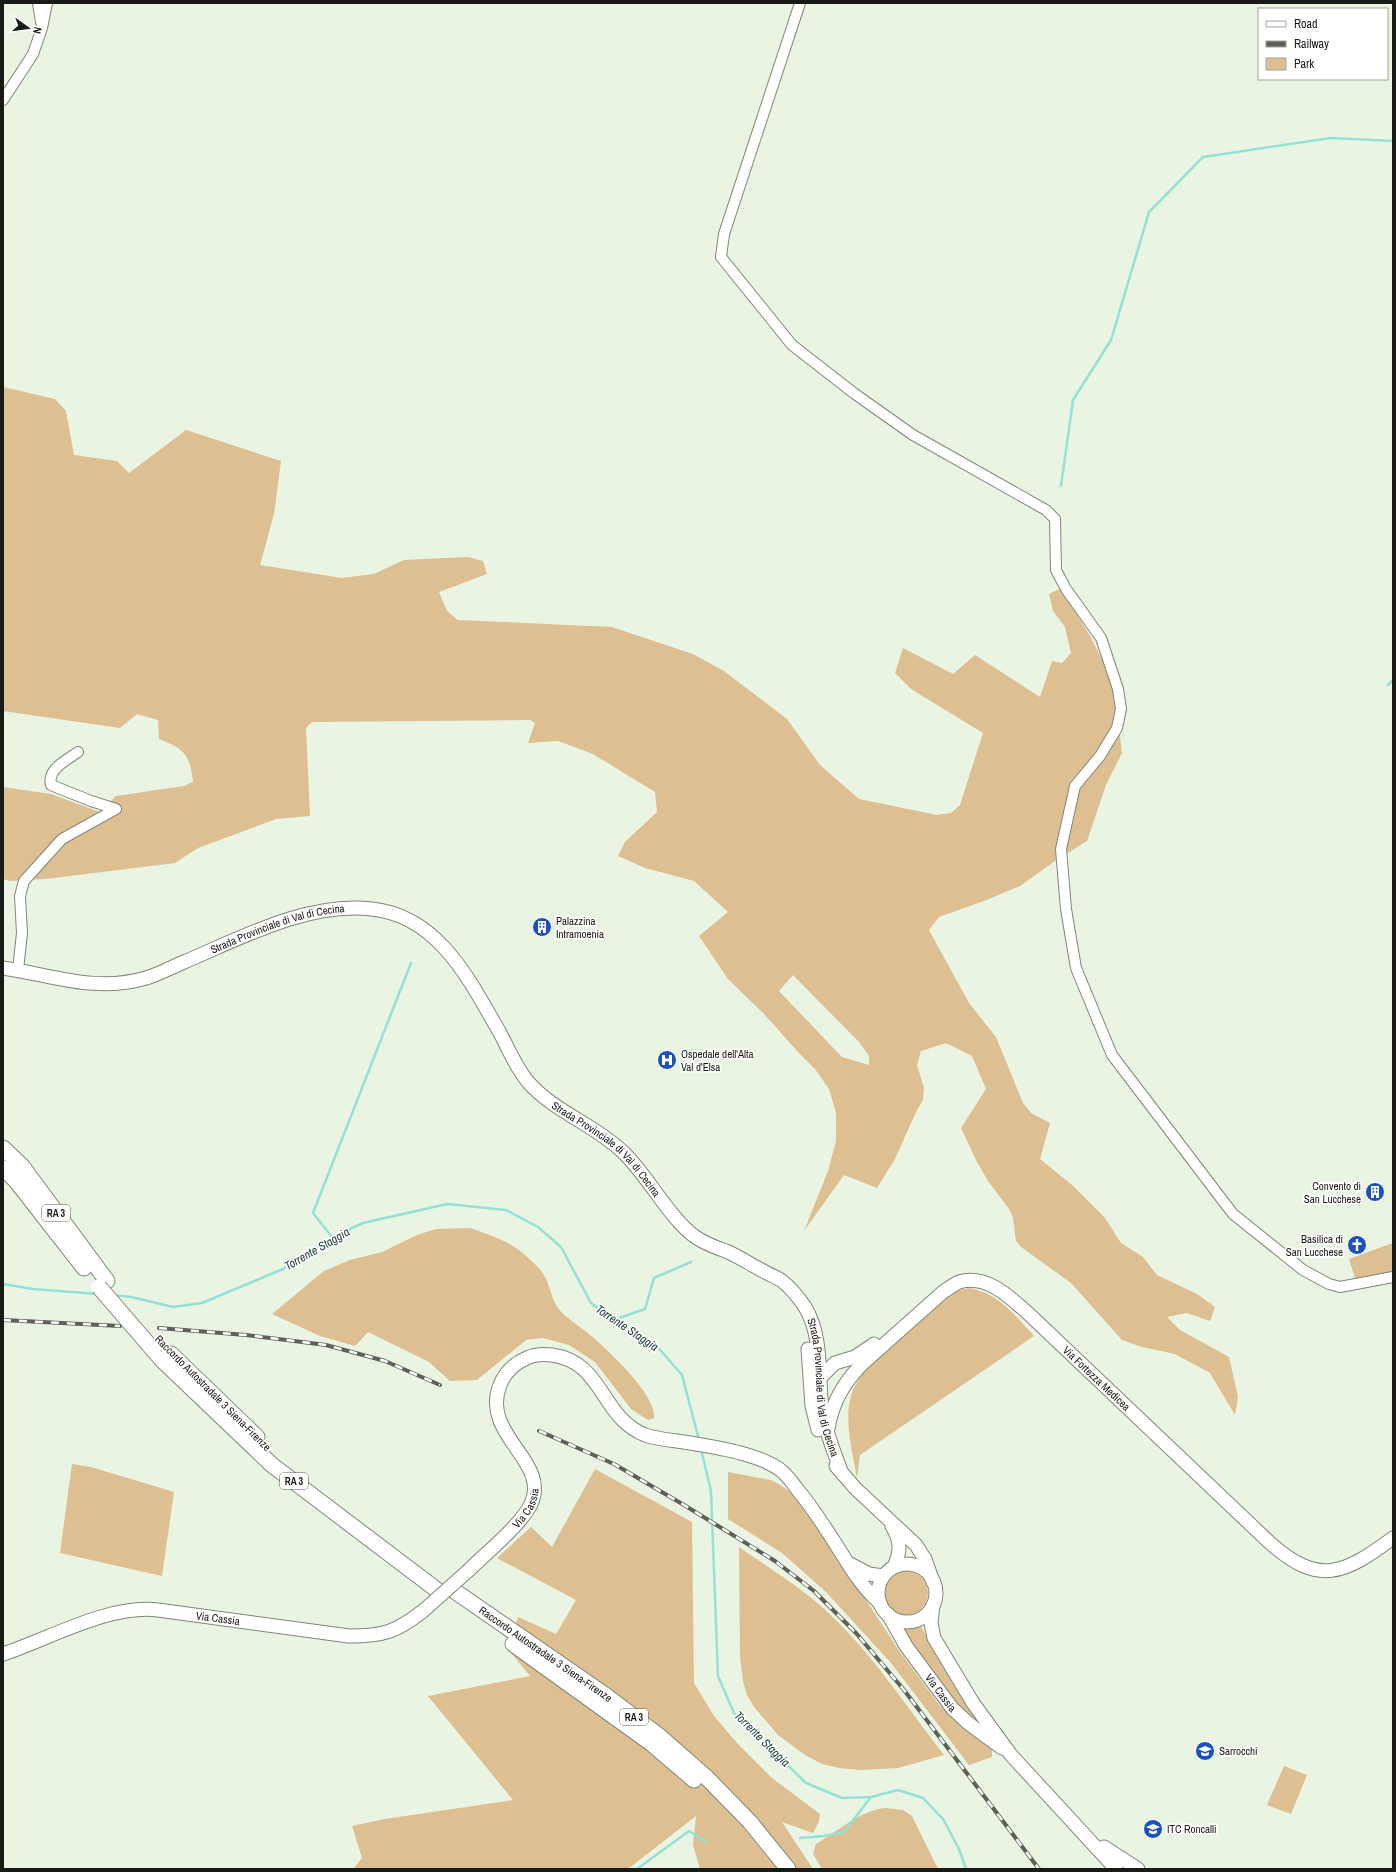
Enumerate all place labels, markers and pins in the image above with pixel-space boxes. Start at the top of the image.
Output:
place label: Palazzina Intramoenia [556,914,604,941]
building icon: Palazzina Intramoenia [531,916,553,938]
place label: Ospedale dell'Alta Val d'Elsa [681,1047,753,1074]
hospital icon: Ospedale dell'Alta Val d'Elsa [656,1049,678,1071]
place label: Convento di San Lucchese [1304,1179,1361,1206]
building icon: Convento di San Lucchese [1364,1181,1386,1203]
place label: Basilica di San Lucchese [1286,1232,1343,1259]
church icon: Basilica di San Lucchese [1346,1234,1368,1256]
school or university icon: Sarrocchi [1194,1740,1216,1762]
place label: Sarrocchi [1219,1744,1258,1758]
school or university icon: ITC Roncalli [1142,1818,1164,1840]
place label: ITC Roncalli [1167,1822,1217,1836]

